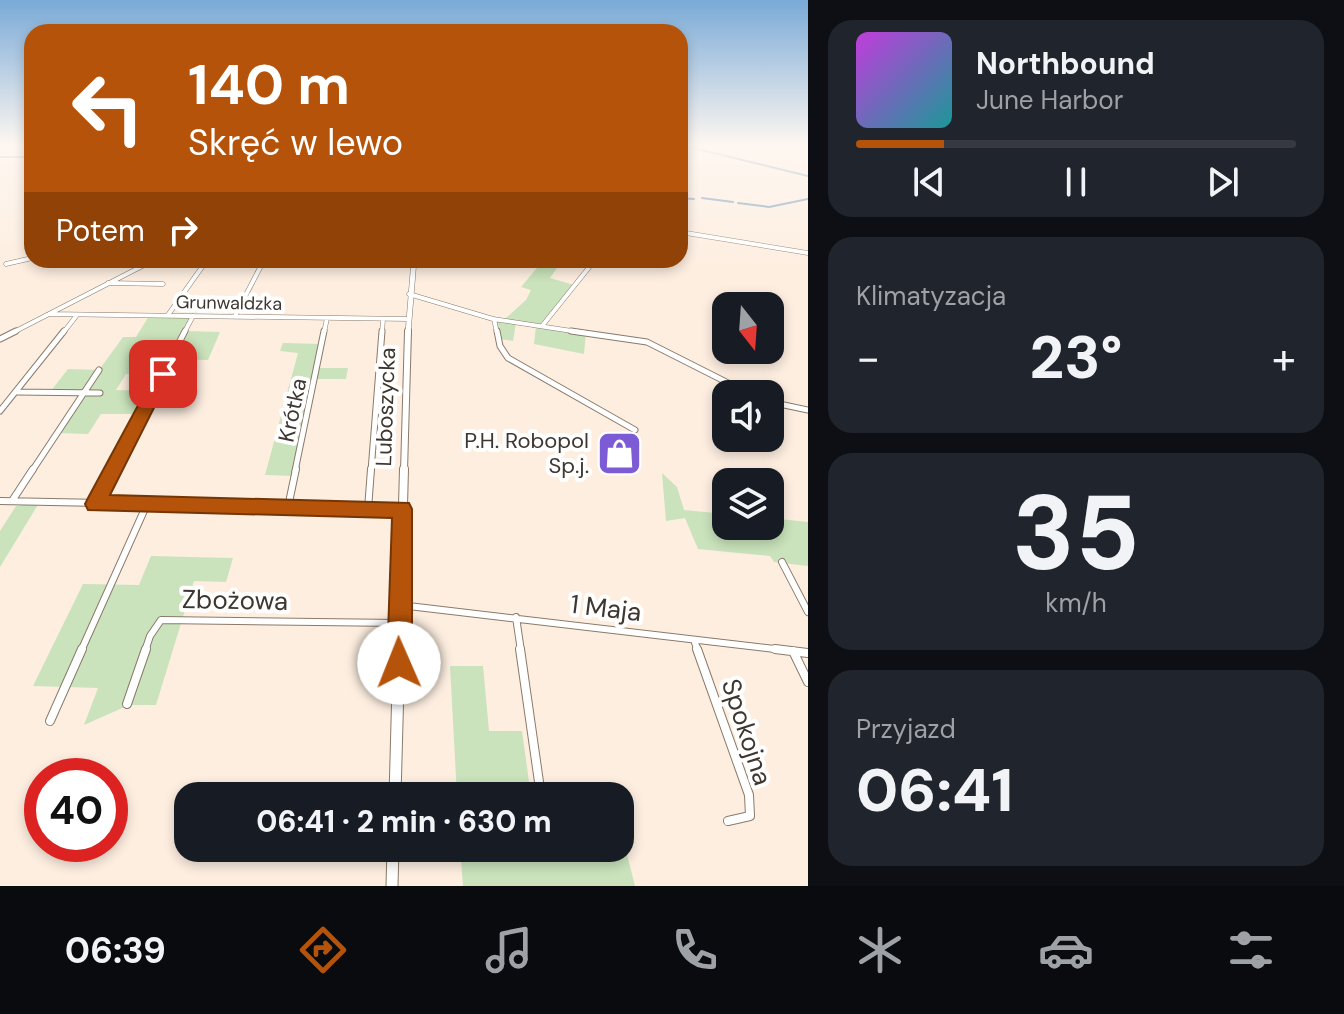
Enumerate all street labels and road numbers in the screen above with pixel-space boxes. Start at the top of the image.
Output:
street label: Grunwaldzka [176,290,282,316]
street label: Luboszycka [369,347,402,467]
street label: Krótka [272,375,313,445]
street label: Zbożowa [182,582,288,618]
street label: 1 Maja [568,587,644,629]
street label: Spokojna [714,675,780,789]

